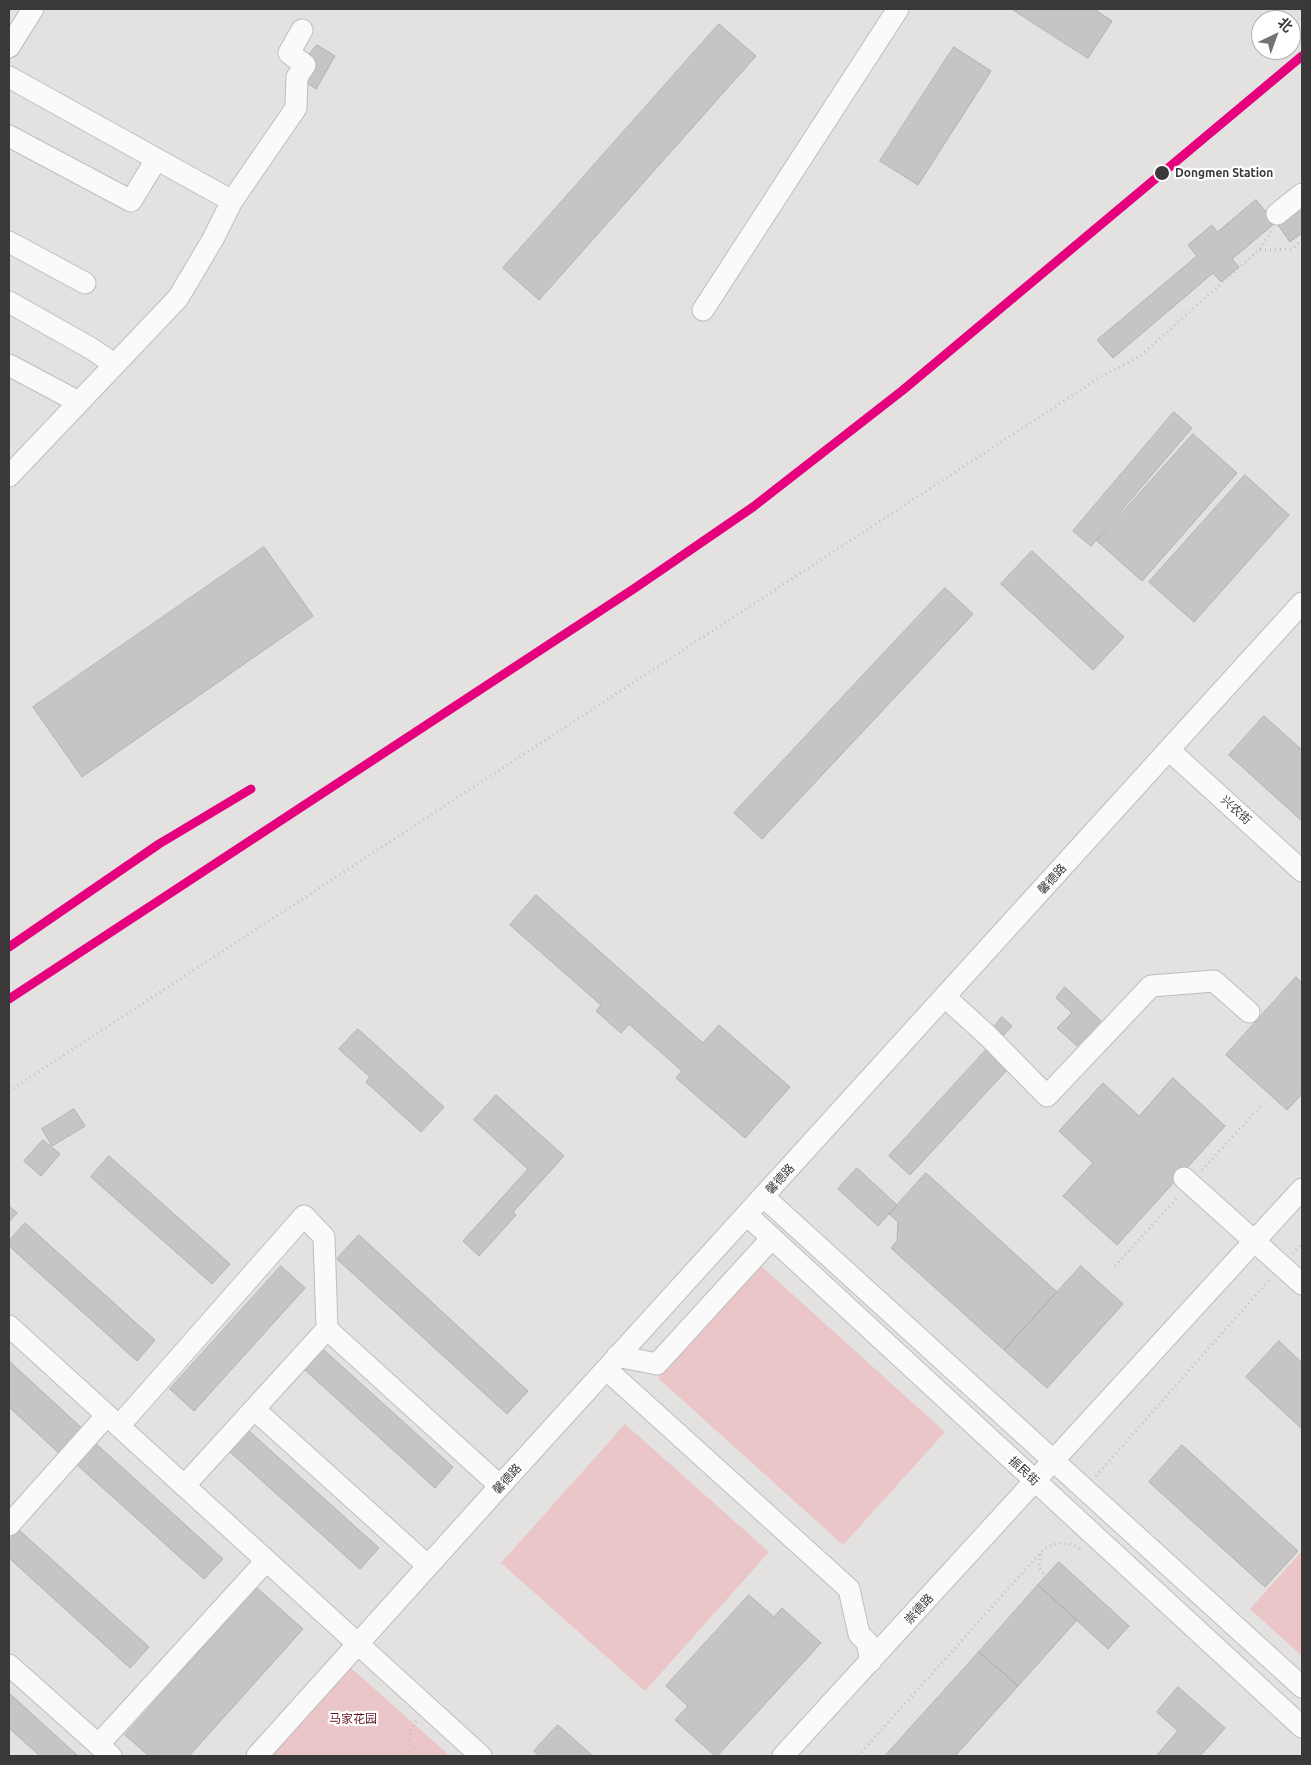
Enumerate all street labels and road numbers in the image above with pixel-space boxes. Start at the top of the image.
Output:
street label: 兴农街 [1218,793,1254,827]
street label: 馨德路 [1035,861,1069,897]
street label: 馨德路 [763,1161,797,1197]
street label: 振民街 [1006,1453,1042,1489]
street label: 馨德路 [490,1461,524,1497]
street label: 崇德路 [902,1591,936,1627]

